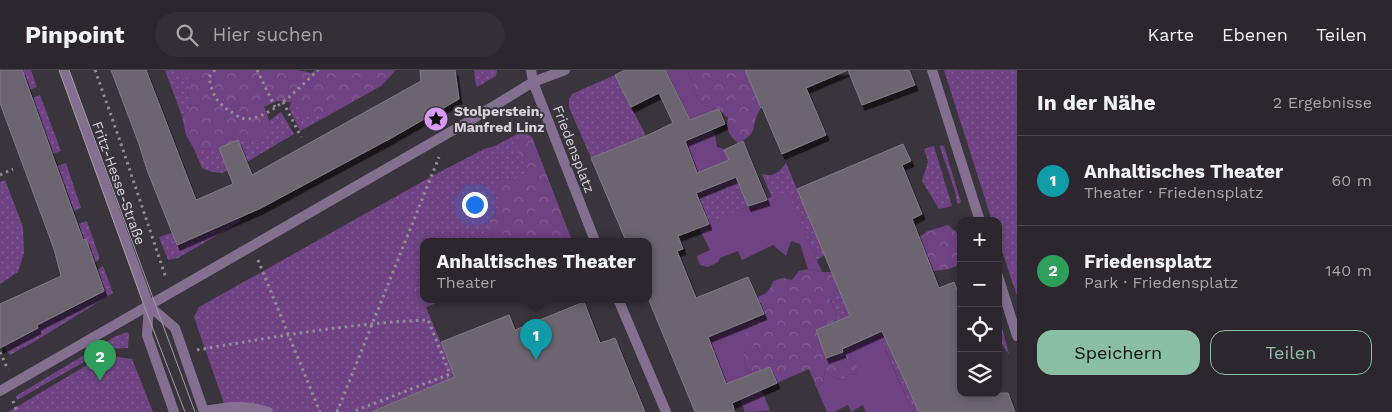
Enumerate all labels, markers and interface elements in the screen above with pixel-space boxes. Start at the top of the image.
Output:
search box [155,12,505,57]
text: Pinpoint [25,21,125,49]
icon: search [173,21,201,49]
text: Hier suchen [213,23,323,46]
text: Karte [1148,24,1194,45]
text: Ebenen [1222,24,1288,45]
text: Teilen [1316,24,1367,45]
text: In der Nähe [1037,90,1156,115]
text: 2 Ergebnisse [1273,93,1372,112]
place label: Stolperstein, Manfred Linz [454,103,545,135]
street label: Friedensplatz [550,103,598,195]
place icon: Stolperstein, Manfred Linz [423,106,449,132]
street label: Fritz-Hesse-Straße [89,119,149,247]
text: Anhaltisches Theater [1084,160,1283,183]
text: 1 [1050,171,1056,190]
text: 60 m [1332,171,1372,190]
text: Theater · Friedensplatz [1084,183,1263,202]
your location [462,192,488,218]
map controls [957,217,1002,397]
button: + [957,217,1002,262]
popup [420,238,652,303]
text: Anhaltisches Theater [436,250,636,273]
text: Friedensplatz [1084,250,1212,273]
text: 2 [1048,261,1058,280]
text: 140 m [1325,261,1372,280]
button: − [957,262,1002,307]
text: Theater [436,273,496,292]
text: Park · Friedensplatz [1084,273,1238,292]
button: locate [957,307,1002,352]
pin: 1 [520,319,552,360]
button: Speichern [1037,330,1200,375]
button: Teilen [1210,330,1372,375]
pin: 2 [84,340,116,381]
button: layers [957,352,1002,397]

